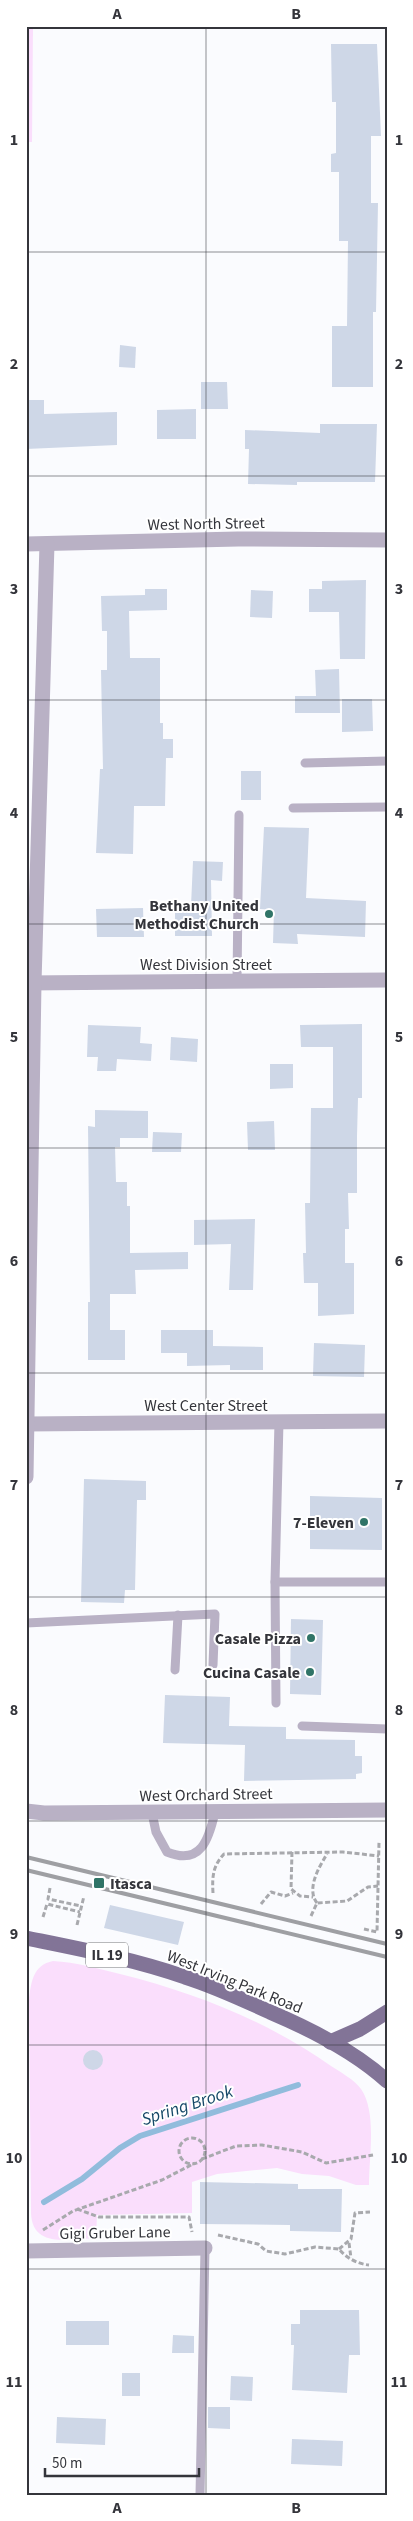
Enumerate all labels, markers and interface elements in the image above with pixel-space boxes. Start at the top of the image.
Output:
text: A [111,3,122,25]
text: B [291,3,301,25]
text: 1 [10,129,18,151]
text: 1 [395,129,403,151]
text: 2 [10,353,18,375]
text: 2 [395,353,403,375]
street label: West North Street [147,512,266,536]
text: 3 [10,578,18,600]
text: 3 [395,578,403,600]
text: 4 [10,802,19,824]
text: 4 [395,802,404,824]
place label: Bethany United Methodist Church [134,895,259,935]
marker: Bethany United Methodist Church [263,908,275,920]
street label: West Division Street [140,954,273,976]
text: 5 [10,1026,18,1048]
text: 5 [395,1026,403,1048]
text: 6 [10,1250,18,1272]
text: 6 [395,1250,403,1272]
street label: West Center Street [144,1395,268,1417]
text: 7 [10,1474,18,1496]
text: 7 [395,1474,403,1496]
place label: 7-Eleven [293,1512,354,1534]
marker: 7-Eleven [358,1516,370,1528]
place label: Casale Pizza [215,1628,301,1650]
marker: Casale Pizza [305,1632,317,1644]
place label: Cucina Casale [203,1662,300,1684]
marker: Cucina Casale [304,1666,316,1678]
text: 8 [10,1699,18,1721]
text: 8 [395,1699,403,1721]
street label: West Orchard Street [139,1783,273,1807]
place label: Itasca [110,1873,152,1895]
marker: Itasca [92,1876,106,1890]
text: 9 [10,1923,18,1945]
text: 9 [395,1923,403,1945]
road number: IL 19 [86,1942,128,1968]
street label: West Irving Park Road [163,1945,306,2019]
water label: Spring Brook [138,2079,237,2132]
text: 10 [6,2147,22,2169]
text: 10 [391,2147,407,2169]
street label: Gigi Gruber Lane [59,2221,171,2245]
text: 11 [6,2371,22,2393]
text: 11 [391,2371,407,2393]
scale bar [45,2446,199,2478]
text: 50 m [52,2453,82,2474]
text: A [111,2497,122,2519]
text: B [291,2497,301,2519]

